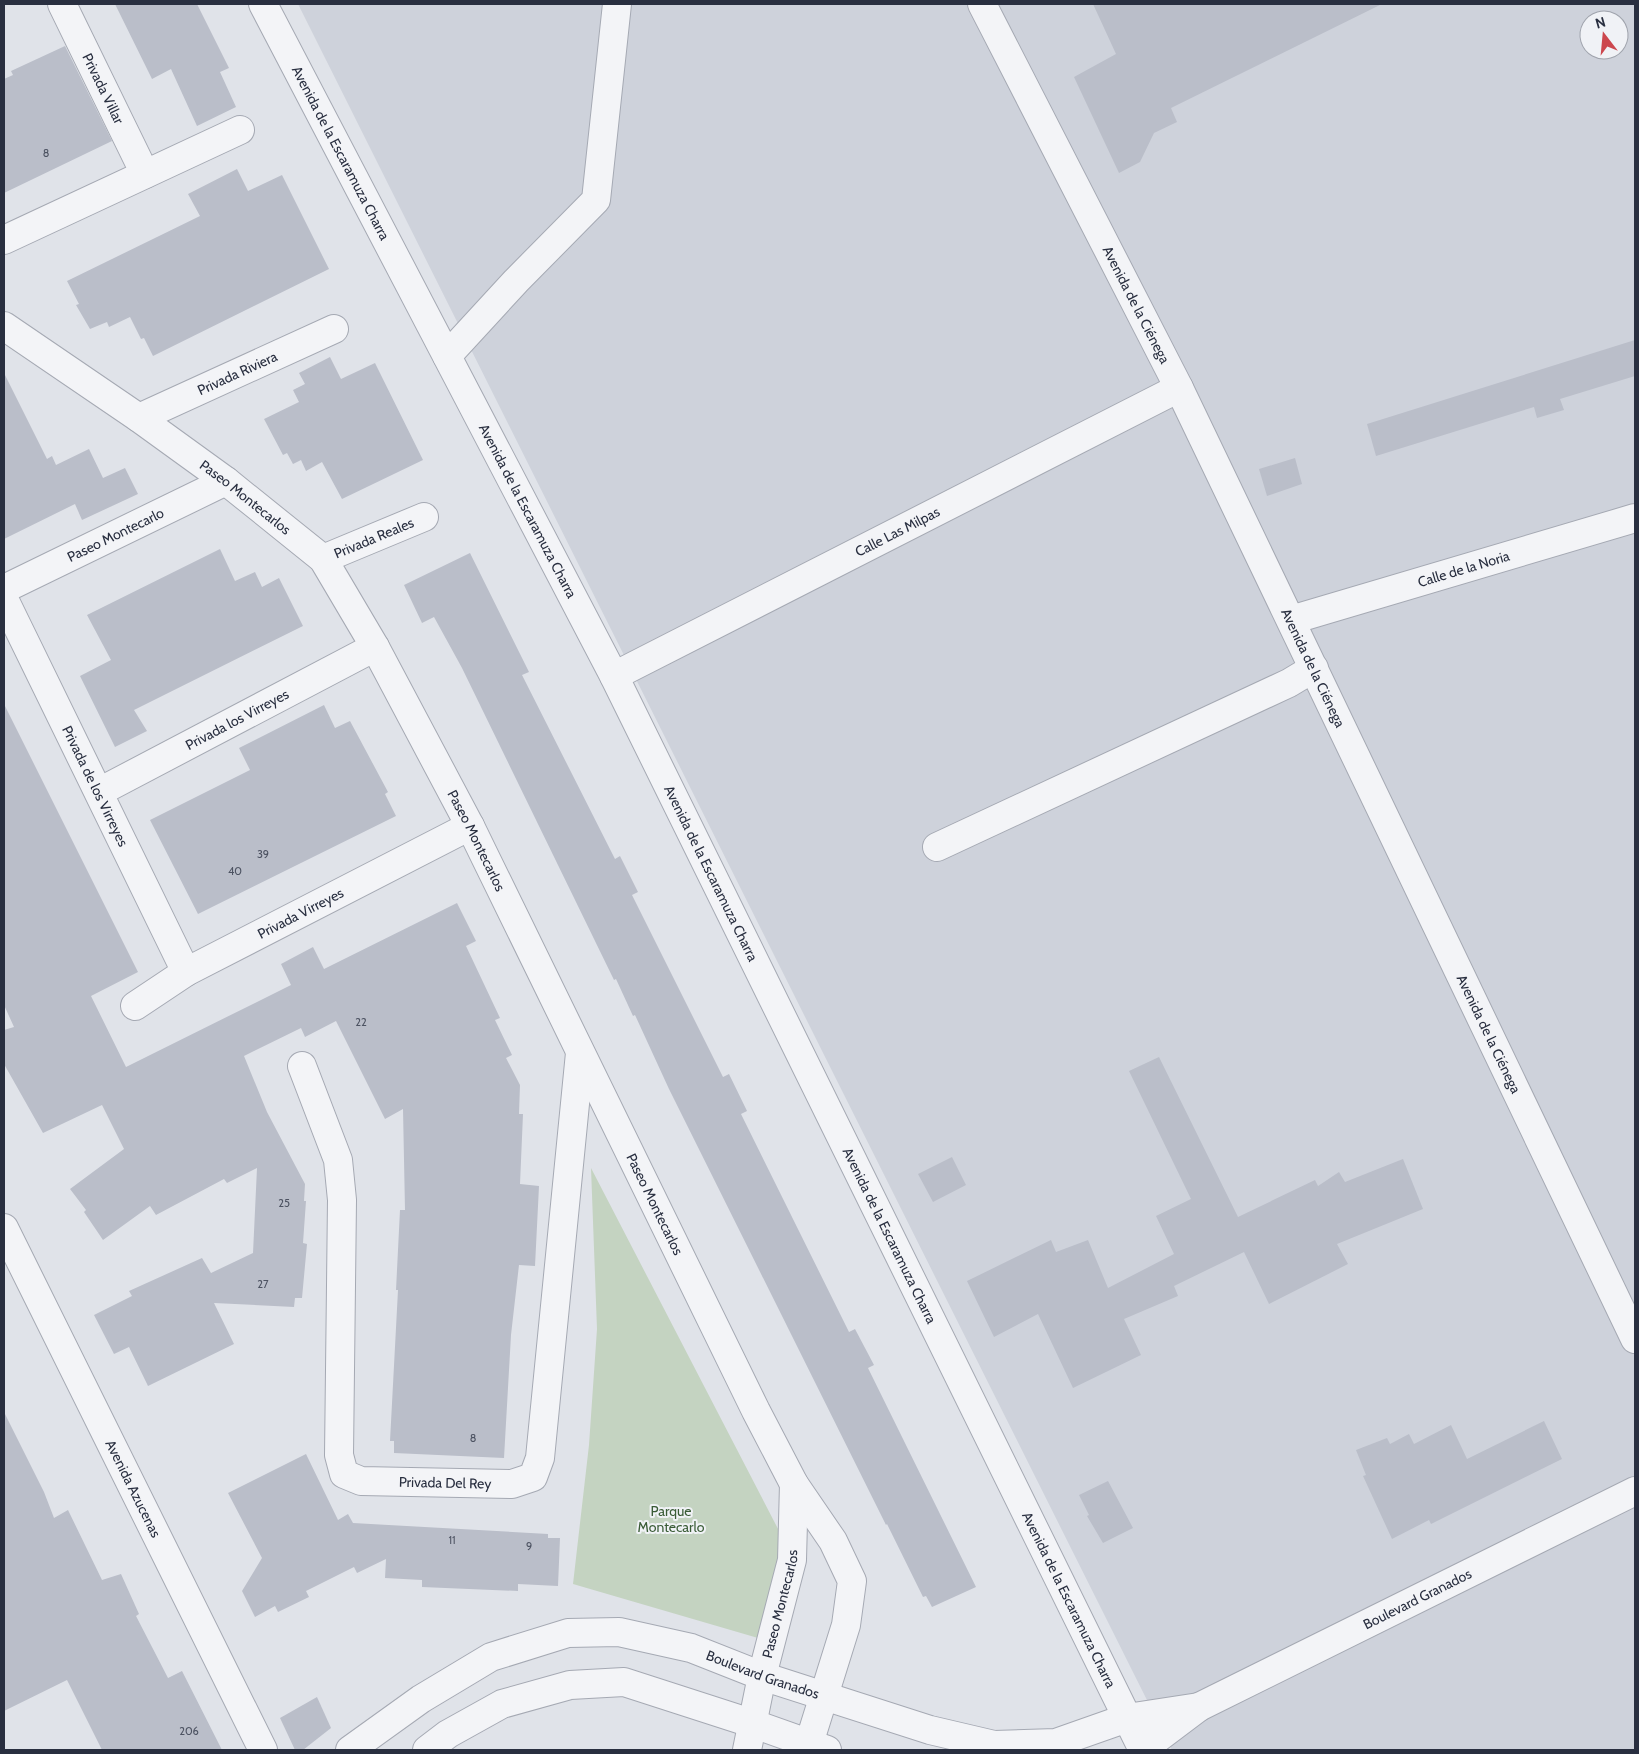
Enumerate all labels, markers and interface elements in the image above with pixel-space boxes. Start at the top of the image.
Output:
north arrow [1579,10,1629,60]
text: N [1593,12,1608,33]
street label: Privada Villar [78,50,128,127]
street label: Avenida de la Escaramuza Charra [288,63,394,243]
house number: 8 [43,146,49,160]
street label: Avenida de la Ciénega [1099,243,1174,367]
street label: Privada Riviera [194,347,280,399]
street label: Avenida de la Escaramuza Charra [475,421,581,601]
street label: Paseo Montecarlos [196,456,295,539]
street label: Calle Las Milpas [852,502,943,561]
street label: Paseo Montecarlo [64,503,167,566]
street label: Privada Reales [331,513,417,562]
street label: Calle de la Noria [1415,547,1512,591]
street label: Avenida de la Ciénega [1277,605,1349,731]
street label: Privada los Virreyes [182,685,292,754]
street label: Privada de los Virreyes [58,723,132,850]
street label: Avenida de la Escaramuza Charra [660,782,762,964]
street label: Paseo Montecarlos [443,787,510,894]
house number: 39 [257,847,269,861]
house number: 40 [228,864,242,878]
street label: Privada Virreyes [254,883,347,943]
street label: Avenida de la Ciénega [1453,972,1525,1097]
house number: 22 [355,1015,367,1029]
street label: Avenida de la Escaramuza Charra [839,1145,941,1327]
street label: Paseo Montecarlos [622,1150,687,1258]
house number: 25 [278,1196,290,1210]
house number: 27 [257,1277,269,1291]
house number: 8 [470,1431,476,1445]
street label: Avenida Azucenas [102,1437,165,1541]
street label: Privada Del Rey [399,1473,492,1493]
park label: Parque Montecarlo [638,1502,705,1536]
street label: Avenida de la Escaramuza Charra [1018,1509,1120,1691]
house number: 11 [448,1533,456,1547]
house number: 9 [526,1539,532,1553]
street label: Paseo Montecarlos [758,1549,801,1660]
street label: Boulevard Granados [1360,1564,1475,1633]
street label: Boulevard Granados [704,1646,822,1703]
house number: 206 [179,1724,199,1738]

